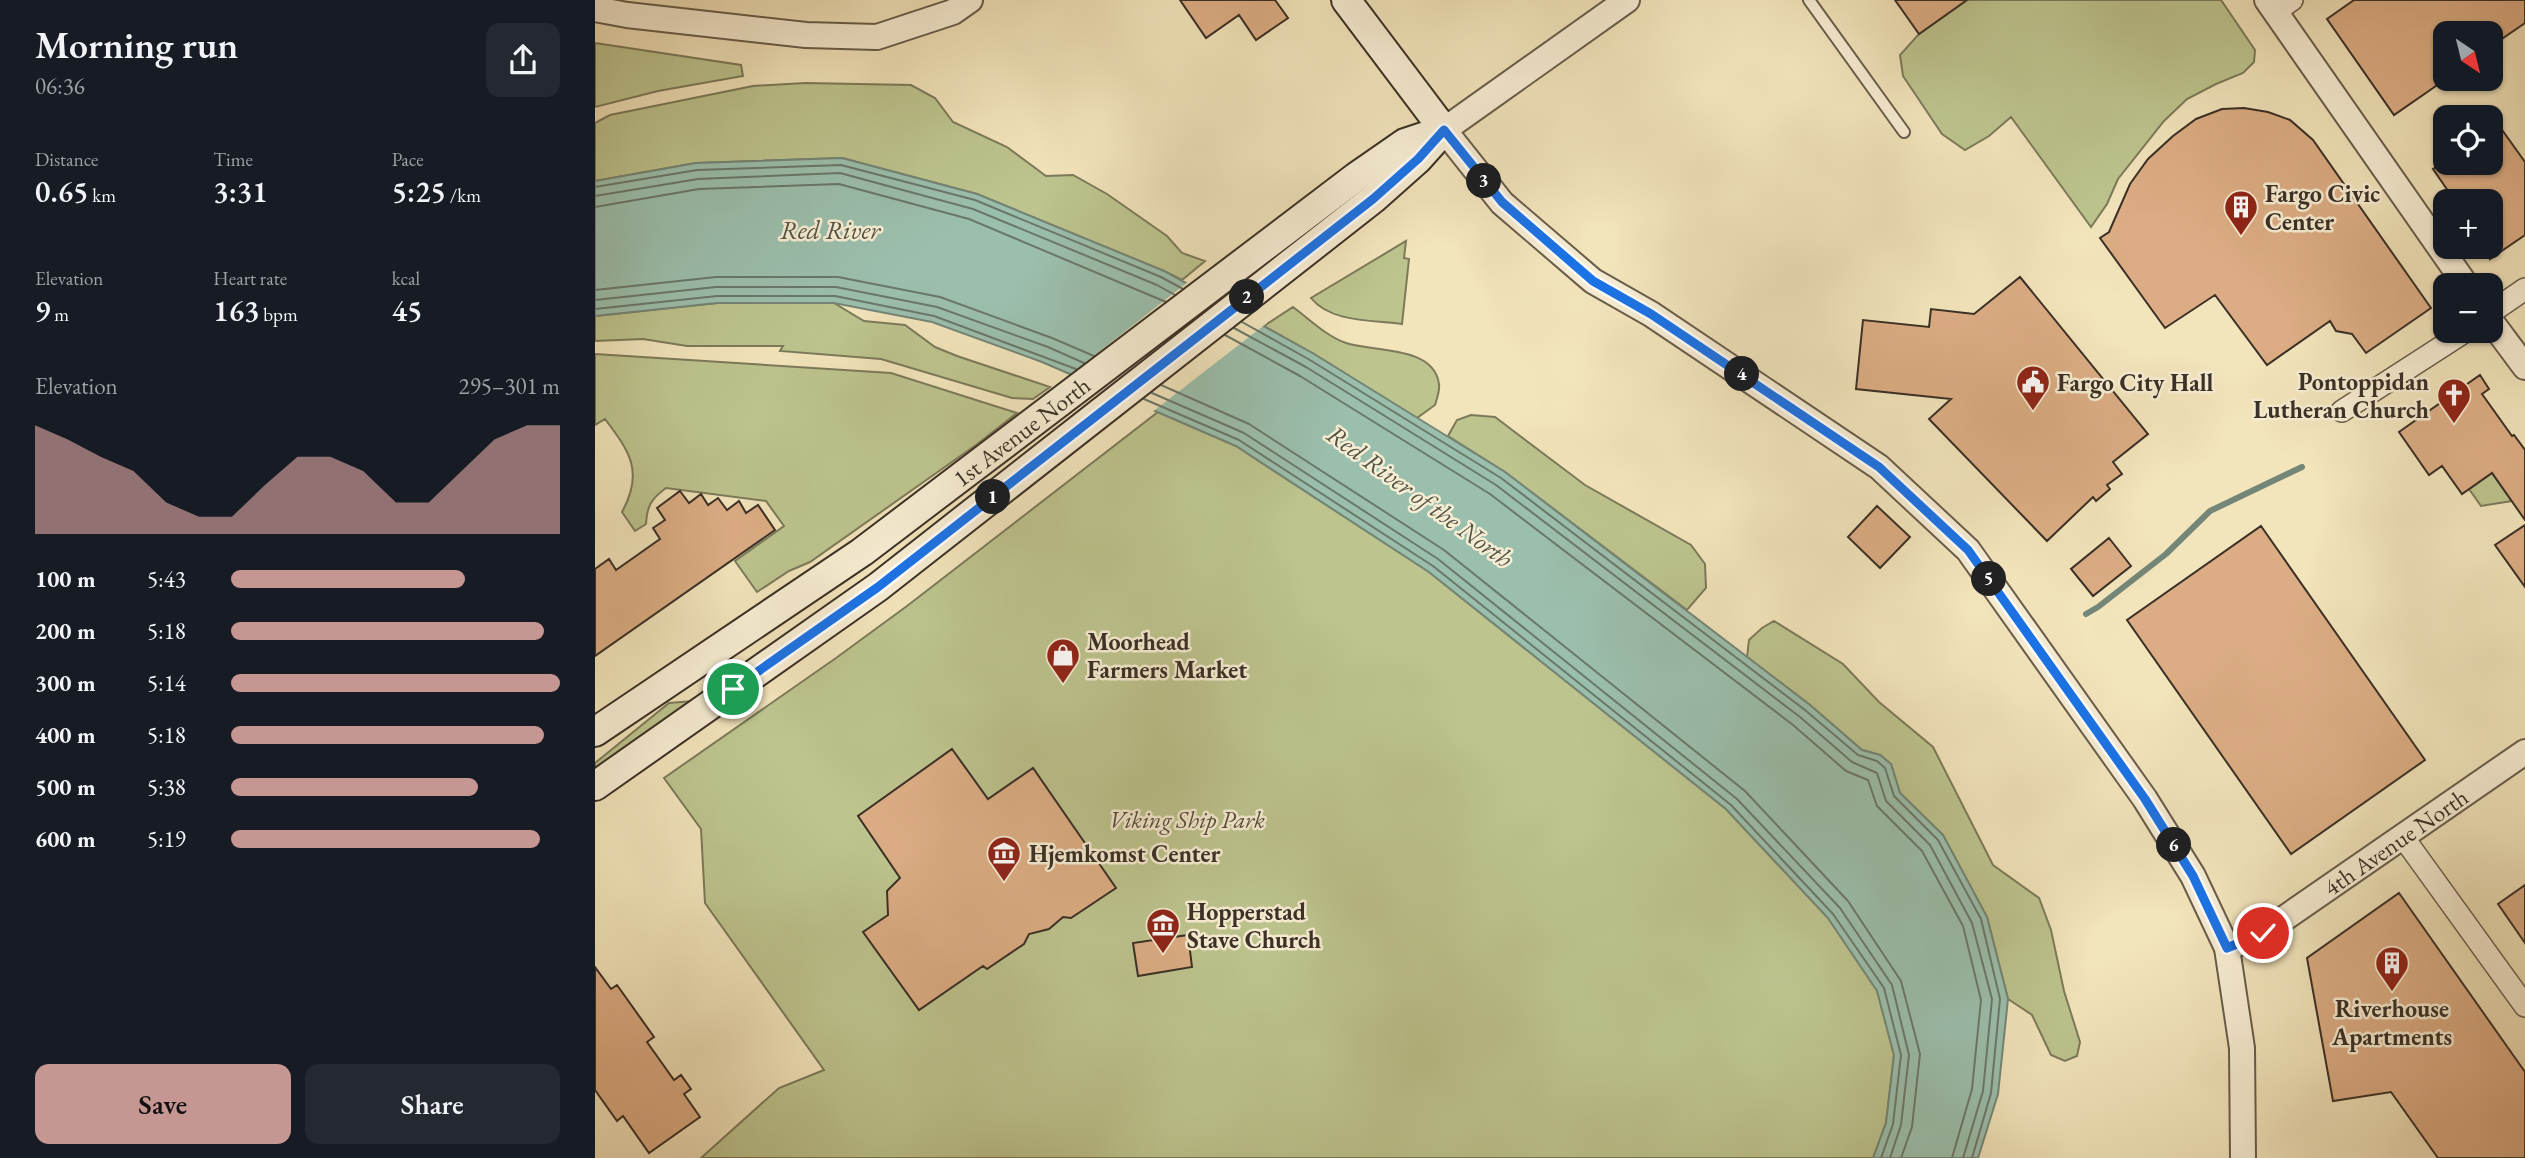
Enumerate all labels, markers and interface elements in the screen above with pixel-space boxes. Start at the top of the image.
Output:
text: Morning run [35,20,238,69]
north arrow [2433,21,2503,91]
map controls [2433,21,2503,343]
button: share [486,23,560,97]
text: 06:36 [35,71,85,101]
button: locate [2433,105,2503,175]
text: Distance [35,147,98,172]
text: Time [213,147,253,172]
text: Pace [392,147,424,172]
pin: 3 [1467,164,1501,198]
text: 3 [1478,168,1489,193]
text: 0.65 [35,172,88,211]
text: 3:31 [213,172,268,211]
text: 5:25 [392,172,446,211]
place label: Fargo Civic Center [2265,178,2380,237]
text: km [88,183,116,208]
text: /km [446,183,481,208]
building icon: Fargo Civic Center [2222,188,2260,237]
button: + [2433,189,2503,259]
water label: Red River [780,213,881,247]
text: Elevation [35,266,103,291]
text: Heart rate [213,266,287,291]
text: kcal [392,266,420,291]
button: − [2433,273,2503,343]
pin: 2 [1229,280,1265,314]
text: 2 [1241,284,1252,309]
text: 9 [35,291,50,330]
text: 163 [213,291,260,330]
text: 45 [392,291,422,330]
text: m [50,302,69,327]
text: bpm [260,302,298,327]
pin: 4 [1725,356,1759,392]
text: 4 [1736,361,1747,386]
public building icon: Fargo City Hall [2014,363,2052,412]
place label: Pontoppidan Lutheran Church [2253,366,2430,425]
place label: Fargo City Hall [2057,367,2213,399]
street label: 1st Avenue North [946,369,1096,493]
text: Elevation [35,371,118,401]
text: 295–301 m [459,371,560,401]
church icon: Pontoppidan Lutheran Church [2435,376,2473,425]
water label: Red River of the North [1320,417,1520,575]
pin: 1 [975,480,1011,514]
text: 1 [987,484,998,509]
pin: 5 [1971,562,2007,596]
text: 100 m [35,564,96,594]
text: 5:43 [147,564,186,594]
text: 5 [1983,566,1994,591]
text: 200 m [35,616,96,646]
text: 5:18 [147,616,186,646]
place label: Moorhead Farmers Market [1087,626,1247,685]
shop icon: Moorhead Farmers Market [1044,636,1082,685]
pin [703,659,763,719]
text: 300 m [35,668,96,698]
text: 5:14 [147,668,186,698]
icon: arrive [714,670,752,708]
text: 400 m [35,720,96,750]
text: 5:18 [147,720,186,750]
text: 500 m [35,772,96,802]
text: 5:38 [147,772,186,802]
street label: 4th Avenue North [2317,781,2474,902]
park label: Viking Ship Park [1109,804,1265,835]
text: 600 m [35,824,96,854]
text: 5:19 [147,824,186,854]
pin: 6 [2157,828,2191,862]
text: 6 [2168,832,2179,857]
museum icon: Hjemkomst Center [985,834,1023,883]
place label: Hjemkomst Center [1029,838,1221,870]
place label: Hopperstad Stave Church [1187,896,1322,955]
pin [2233,903,2293,963]
museum icon: Hopperstad Stave Church [1144,906,1182,955]
icon: check [2244,914,2282,952]
building icon: Riverhouse Apartments [2373,944,2411,993]
place label: Riverhouse Apartments [2331,993,2452,1052]
button: Save [35,1064,291,1144]
button: Share [305,1064,560,1144]

